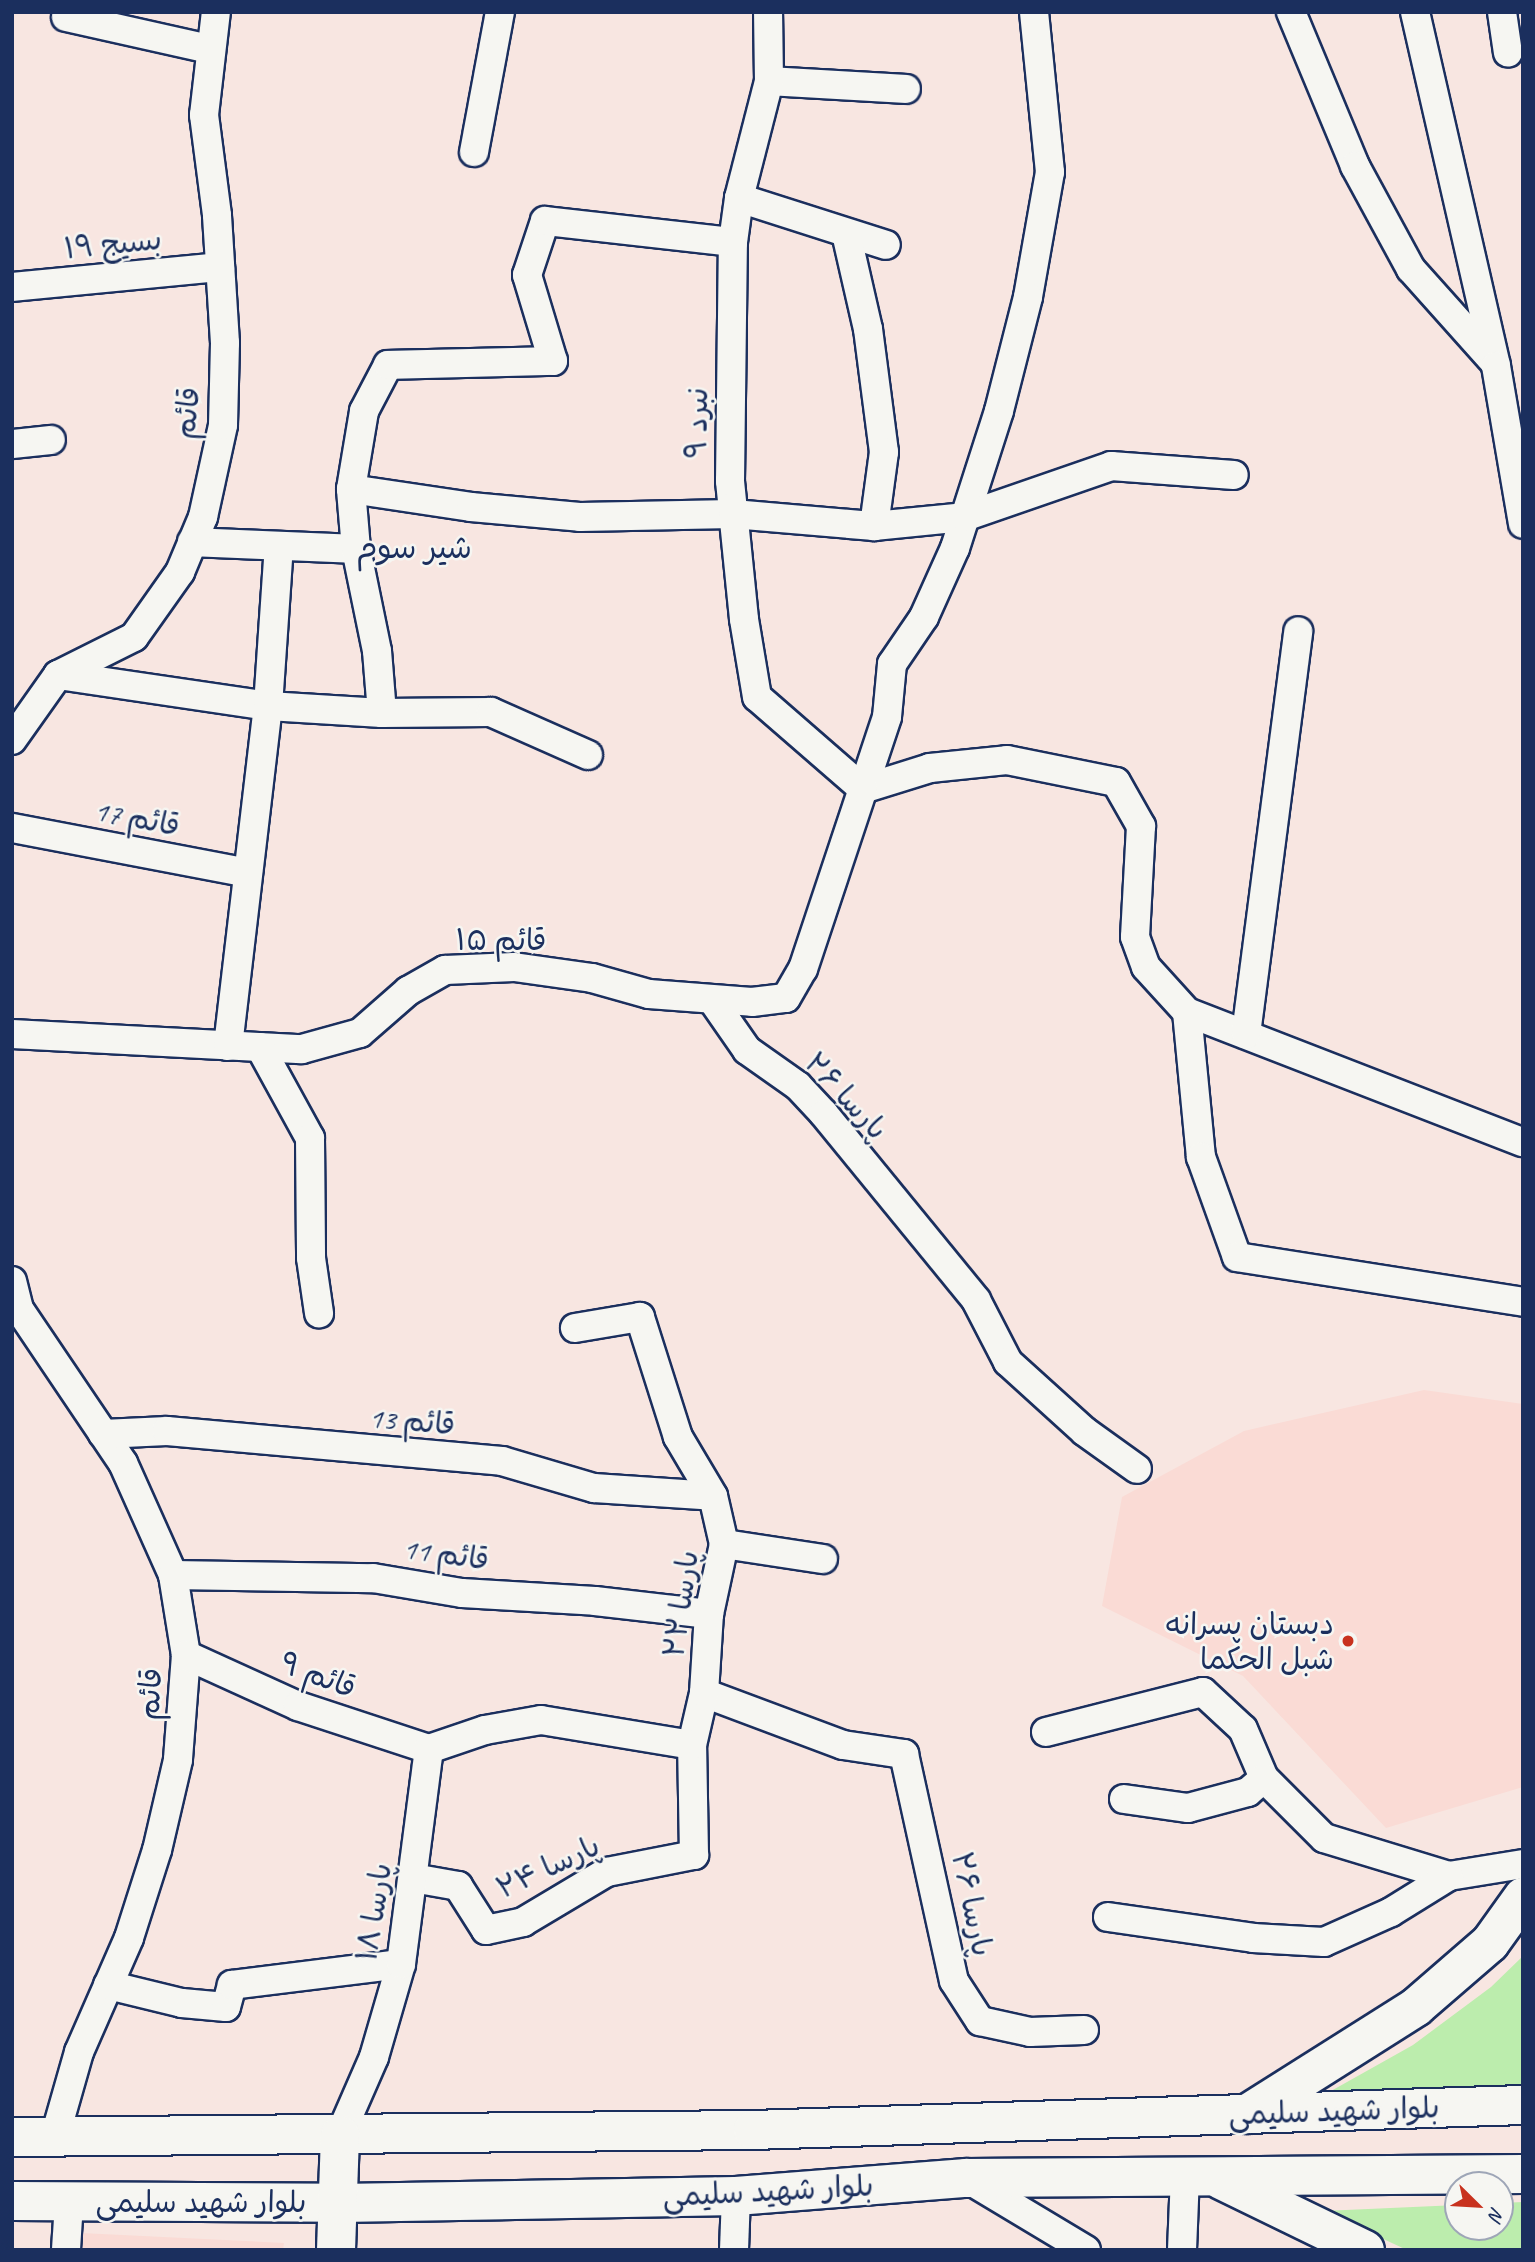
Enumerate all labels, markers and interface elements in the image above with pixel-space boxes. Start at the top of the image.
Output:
street label: بسیج ۱۹ [62,221,164,267]
street label: قائم [166,385,208,441]
street label: نبرد ۹ [678,387,716,459]
district label: شیر سوم [356,529,472,567]
street label: قائم 17 [91,792,183,844]
street label: قائم ۱۵ [455,922,547,958]
street label: پارسا ۲۶ [797,1045,895,1147]
street label: قائم 13 [367,1399,457,1443]
street label: قائم 11 [401,1530,491,1578]
street label: پارسا ۲۲ [656,1548,706,1660]
place label: دبستان پسرانه شبل الحکما [1165,1606,1334,1676]
marker: دبستان پسرانه شبل الحکما [1340,1633,1356,1649]
street label: قائم ۹ [275,1644,361,1706]
street label: قائم [130,1667,170,1721]
street label: پارسا ۲۴ [491,1827,605,1907]
street label: پارسا ۲۶ [943,1849,1001,1959]
street label: پارسا ۱۸ [348,1860,400,1964]
street label: بلوار شهید سلیمی [1228,2089,1440,2133]
street label: بلوار شهید سلیمی [662,2167,874,2215]
north arrow [1444,2171,1514,2241]
street label: بلوار شهید سلیمی [95,2184,307,2220]
text: N [1483,2203,1510,2224]

